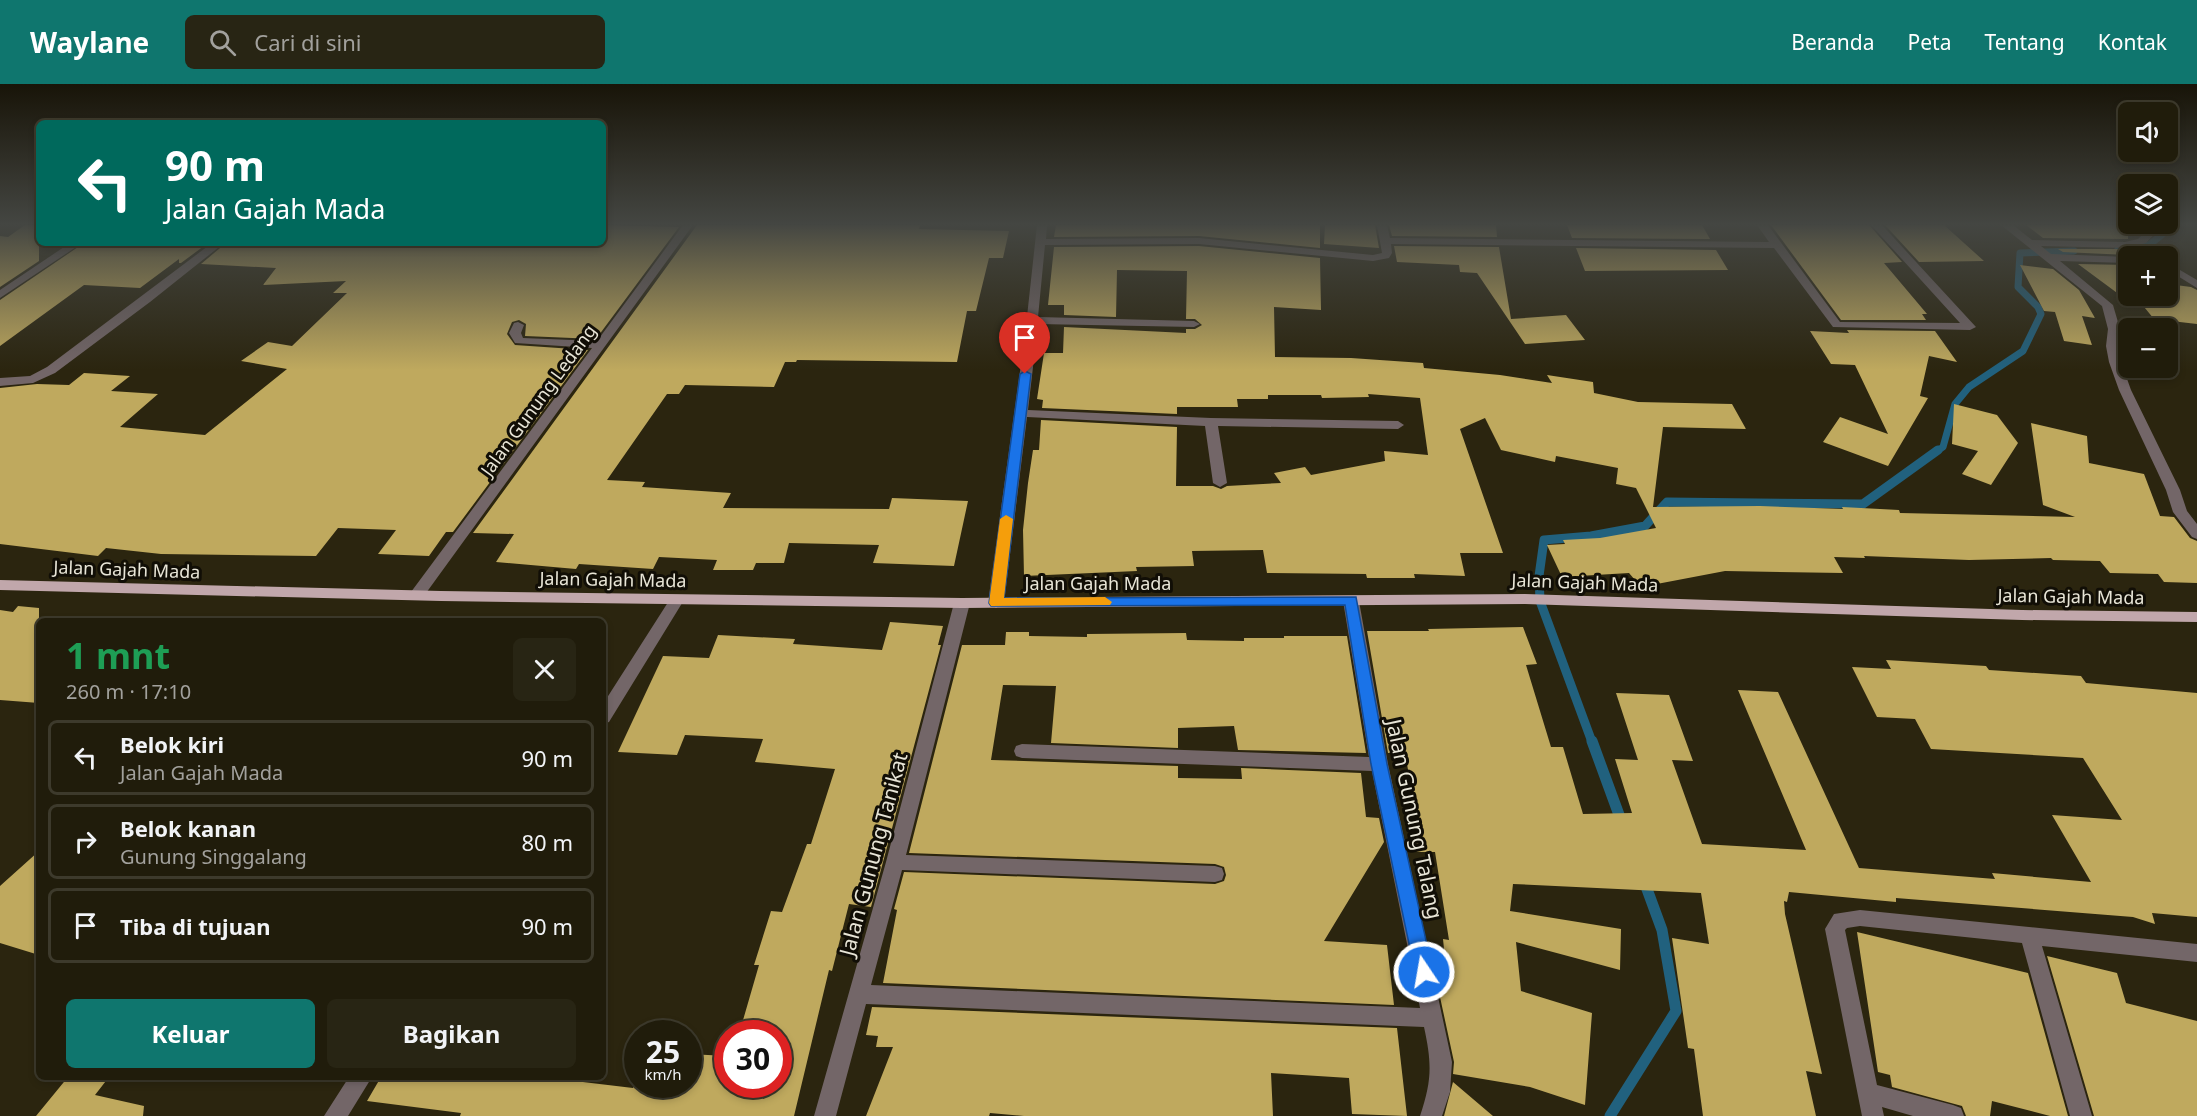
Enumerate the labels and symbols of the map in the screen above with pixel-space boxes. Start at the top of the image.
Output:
pin [999,312,1050,374]
street label: Jalan Gunung Ledang [474,319,601,482]
street label: Jalan Gajah Mada [51,554,201,584]
street label: Jalan Gajah Mada [537,566,687,592]
street label: Jalan Gajah Mada [1509,567,1659,597]
street label: Jalan Gajah Mada [1023,571,1171,595]
street label: Jalan Gajah Mada [1995,583,2145,609]
street label: Jalan Gunung Talang [1380,715,1450,921]
street label: Jalan Gunung Tanikat [832,749,914,961]
position arrow [1392,940,1456,1004]
speed limit sign: 30 [714,1020,792,1098]

